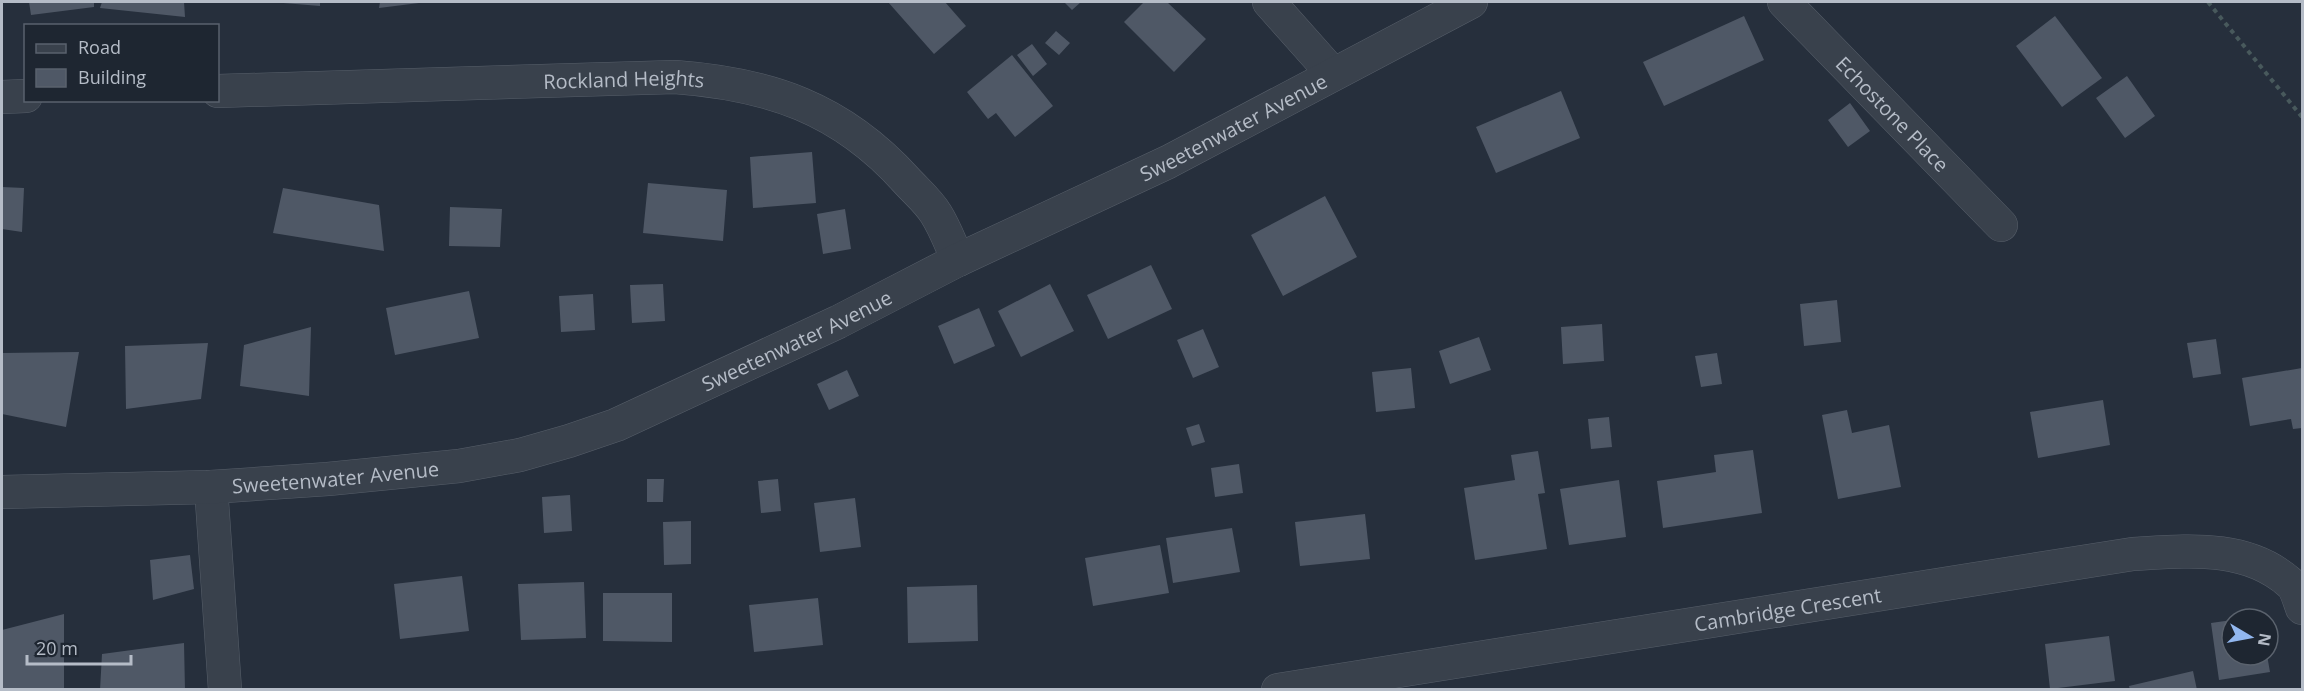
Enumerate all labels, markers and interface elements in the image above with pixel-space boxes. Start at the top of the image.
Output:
legend [24,24,219,102]
text: Road [78,35,121,59]
street label: Echostone Place [1830,50,1955,177]
street label: Rockland Heights [543,63,706,95]
text: Building [78,65,146,89]
street label: Sweetenwater Avenue [1135,67,1331,187]
street label: Sweetenwater Avenue [697,283,896,397]
street label: Sweetenwater Avenue [231,455,440,499]
street label: Cambridge Crescent [1692,581,1883,637]
north arrow [2220,607,2280,667]
scale bar [27,628,130,666]
text: N [2253,631,2277,648]
text: 20 m [36,636,78,660]

